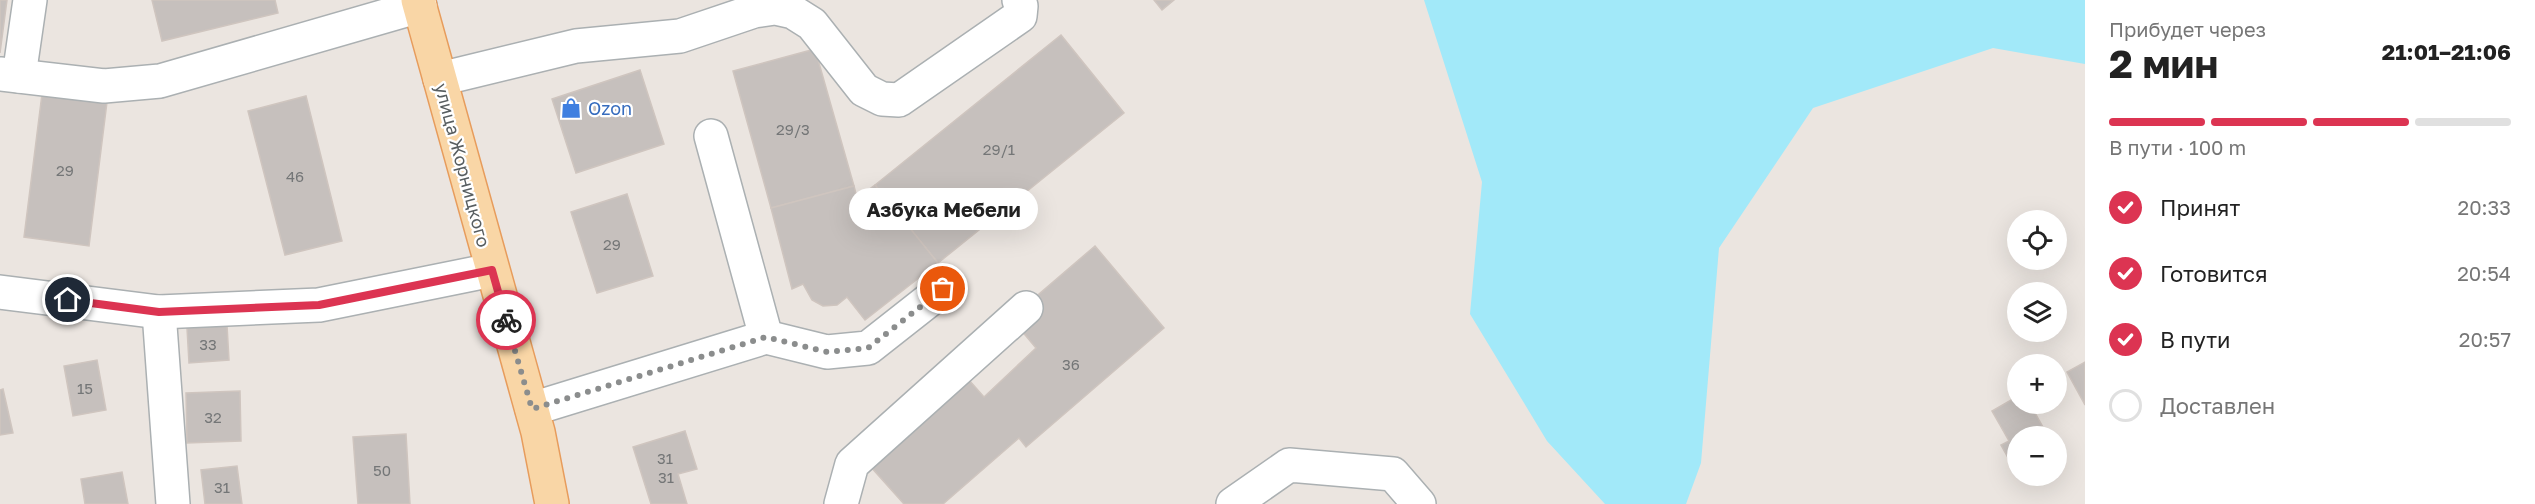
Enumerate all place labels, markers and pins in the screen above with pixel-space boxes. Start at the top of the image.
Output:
shop icon: Ozon [559,96,583,120]
place label: Ozon [588,97,632,119]
callout: Азбука Мебели [848,187,1038,229]
pin [917,263,968,314]
pin [42,274,93,325]

